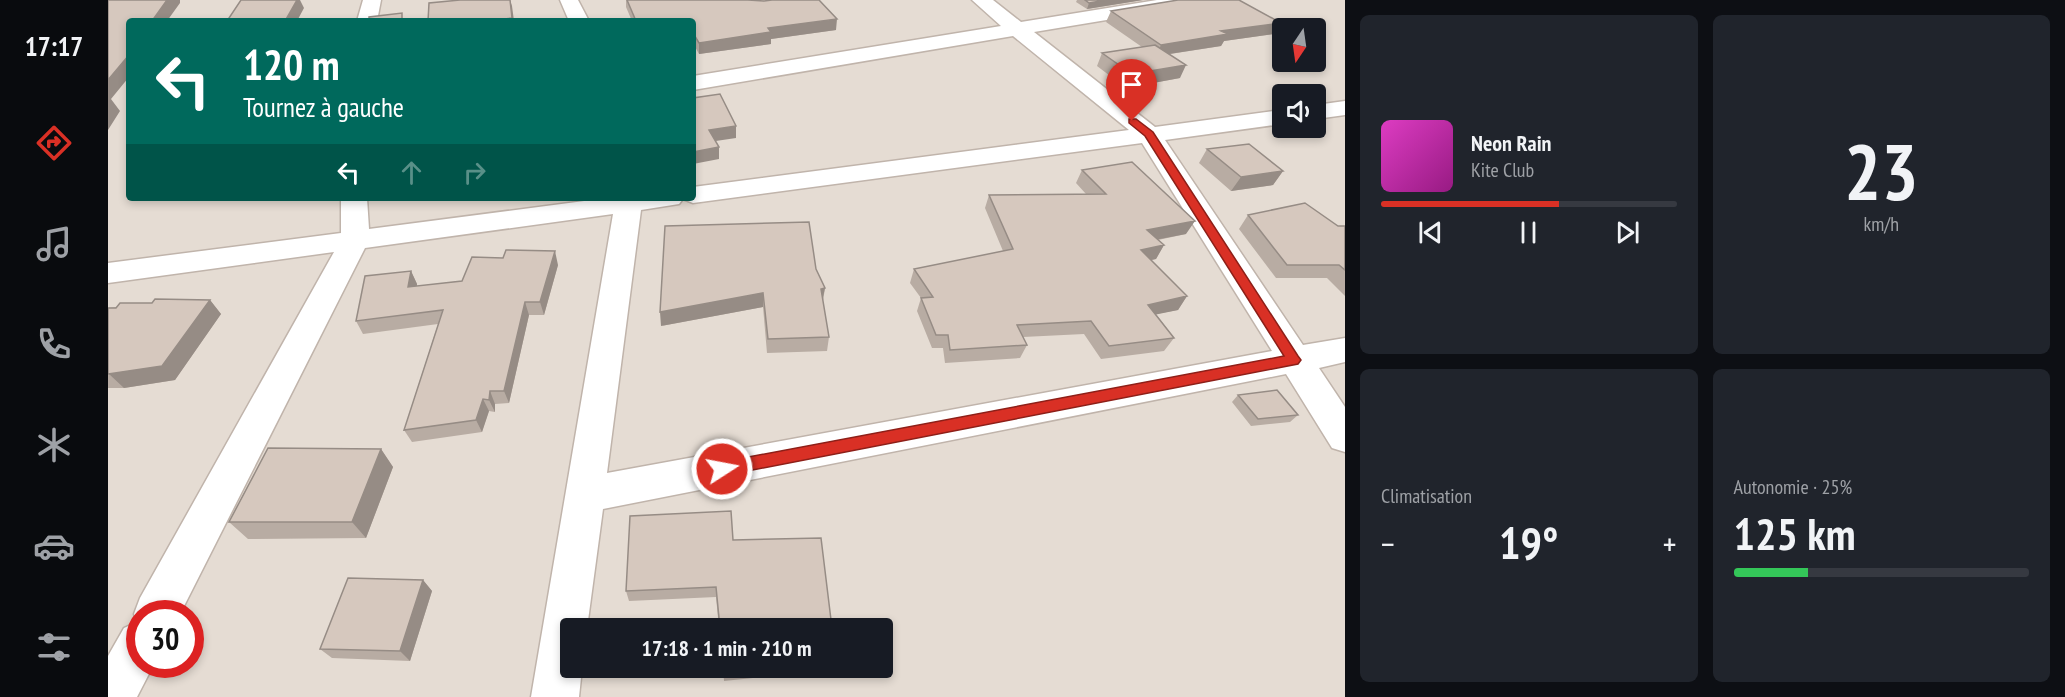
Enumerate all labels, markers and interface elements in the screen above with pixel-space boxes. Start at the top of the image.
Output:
north arrow [1272,18,1326,72]
map controls [1272,18,1326,138]
text: 17:17 [25,29,83,63]
text: 120 m [243,37,340,92]
icon: left [144,42,222,120]
pin [1106,59,1157,121]
icon: arrive [1115,68,1148,101]
button: sound [1272,84,1326,138]
text: Tournez à gauche [243,90,404,124]
text: 23 [1844,121,1919,222]
icon: directions [33,122,75,164]
text: Neon Rain [1471,129,1551,157]
icon: left [332,156,365,189]
icon: ahead [395,156,428,189]
icon: right [458,156,491,189]
text: Kite Club [1471,157,1534,183]
text: km/h [1864,211,1899,237]
icon: previous [1414,216,1447,249]
icon: pause [1512,216,1545,249]
icon: next [1611,216,1644,249]
icon: music [33,223,75,265]
icon: phone [33,323,75,365]
icon: climate [33,424,75,466]
position arrow [690,437,754,501]
text: Autonomie · 25% [1734,474,1852,500]
text: Climatisation [1381,483,1472,509]
text: 125 km [1734,504,1856,562]
text: 19° [1499,513,1558,571]
text: − [1381,522,1395,565]
text: + [1663,522,1677,565]
icon: car [33,525,75,567]
speed limit sign: 30 [126,600,204,678]
icon: filters [33,626,75,668]
text: 17:18 · 1 min · 210 m [641,634,812,662]

